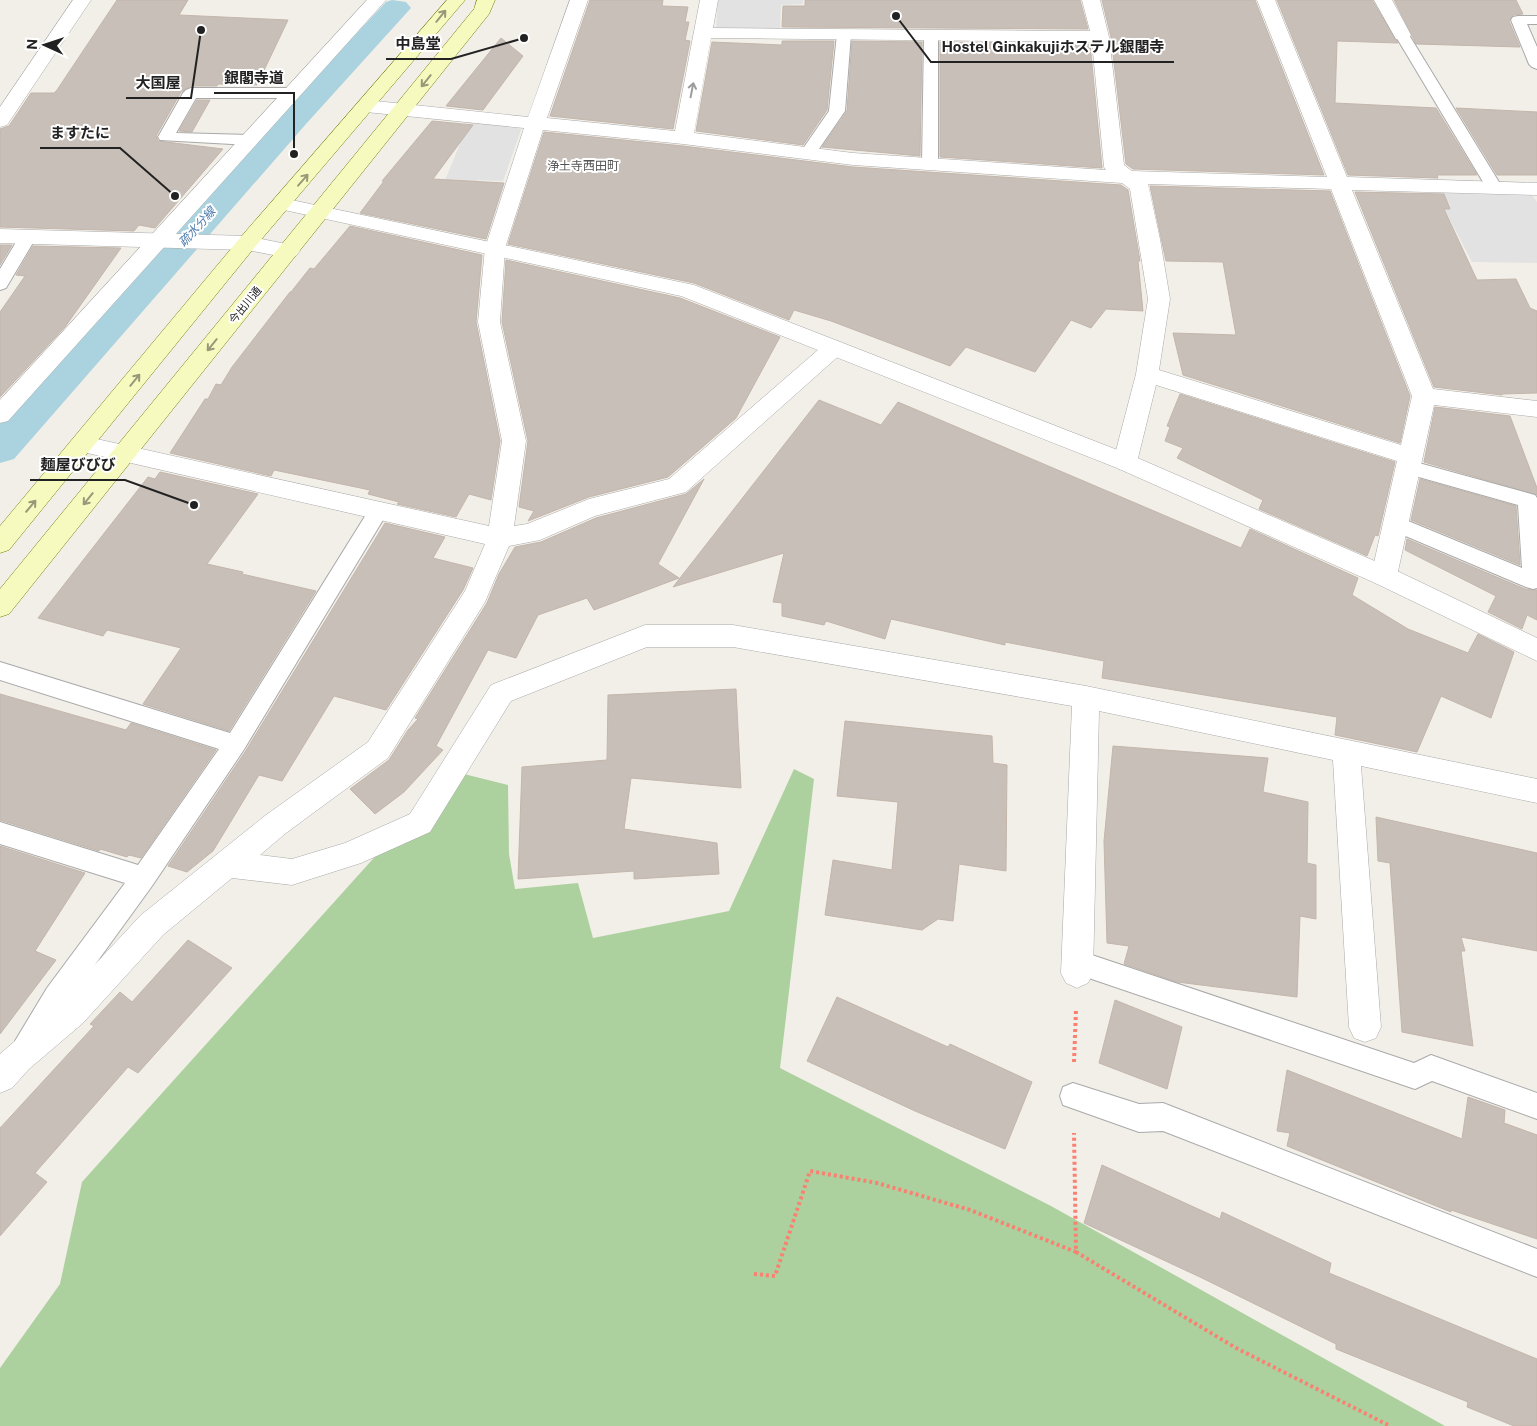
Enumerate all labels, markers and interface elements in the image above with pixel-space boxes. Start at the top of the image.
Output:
one-way arrow [436,10,447,23]
north arrow [20,20,70,70]
callout: 中島堂 [386,29,451,59]
callout: Hostel Ginkakujiホステル銀閣寺 [931,32,1174,62]
text: 中島堂 [395,35,441,52]
text: N [24,38,40,50]
text: Hostel Ginkakujiホステル銀閣寺 [942,38,1164,55]
callout: 銀閣寺道 [214,63,294,93]
callout: 大国屋 [126,68,191,98]
text: 銀閣寺道 [224,69,284,86]
text: 大国屋 [135,74,181,91]
one-way arrow [421,74,432,87]
one-way arrow [687,83,697,99]
callout: ますたに [40,118,120,148]
text: ますたに [50,124,110,141]
district label: 浄土寺西田町 [547,159,619,173]
one-way arrow [297,174,308,187]
water label: 疏水分線 [176,203,220,250]
street label: 今出川通 [226,284,264,326]
one-way arrow [207,339,218,352]
one-way arrow [129,374,140,387]
callout: 麺屋びびび [30,450,125,480]
text: 麺屋びびび [40,456,116,473]
one-way arrow [82,492,93,505]
one-way arrow [26,500,37,513]

